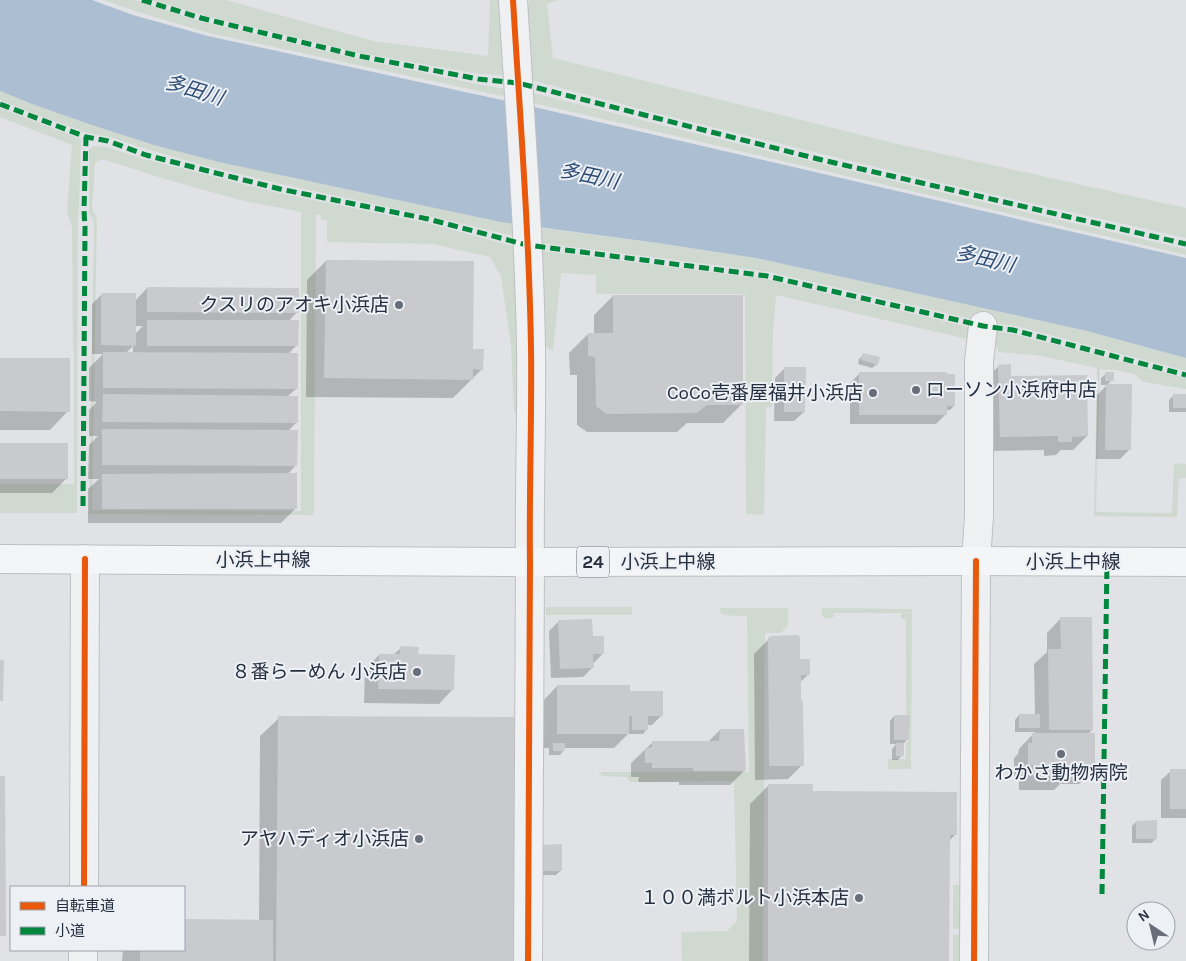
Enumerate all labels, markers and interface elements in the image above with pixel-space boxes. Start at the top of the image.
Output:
water label: 多田川 [162,70,228,110]
water label: 多田川 [557,159,623,194]
water label: 多田川 [953,241,1019,277]
place label: クスリのアオキ小浜店 [200,294,389,316]
marker: クスリのアオキ小浜店 [393,299,405,311]
place label: ローソン小浜府中店 [926,379,1097,401]
place label: CoCo壱番屋福井小浜店 [667,382,863,404]
marker: ローソン小浜府中店 [910,384,922,396]
marker: CoCo壱番屋福井小浜店 [867,387,879,399]
road number: 24 [577,546,609,578]
street label: 小浜上中線 [215,549,311,571]
street label: 小浜上中線 [620,551,716,573]
street label: 小浜上中線 [1025,551,1121,573]
place label: ８番らーめん 小浜店 [231,661,407,683]
marker: ８番らーめん 小浜店 [411,666,423,678]
marker: わかさ動物病院 [1055,748,1067,760]
place label: わかさ動物病院 [994,762,1128,784]
place label: アヤハディオ小浜店 [240,828,409,850]
marker: アヤハディオ小浜店 [413,833,425,845]
legend [10,886,185,951]
place label: １００満ボルト小浜本店 [640,887,849,909]
marker: １００満ボルト小浜本店 [853,892,865,904]
text: 自転車道 [55,897,115,915]
north arrow [1126,901,1176,951]
text: N [1135,906,1153,926]
text: 小道 [55,922,85,940]

